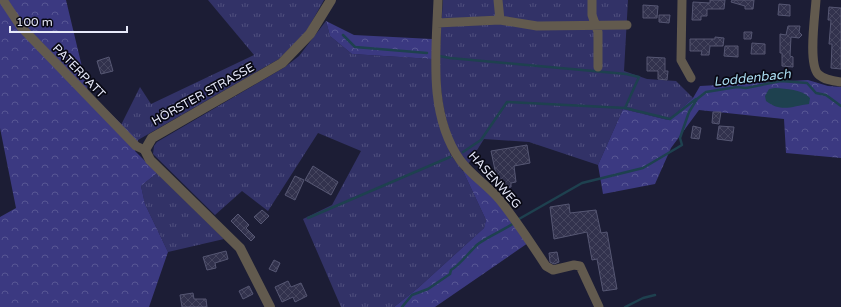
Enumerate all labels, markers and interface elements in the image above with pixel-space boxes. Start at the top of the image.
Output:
scale bar [10,8,127,34]
text: 100 m [16,15,53,29]
street label: PATERPATT [50,41,109,101]
street label: HÖRSTER STRASSE [149,60,257,128]
water label: Loddenbach [713,66,793,90]
street label: HASENWEG [466,149,524,211]

